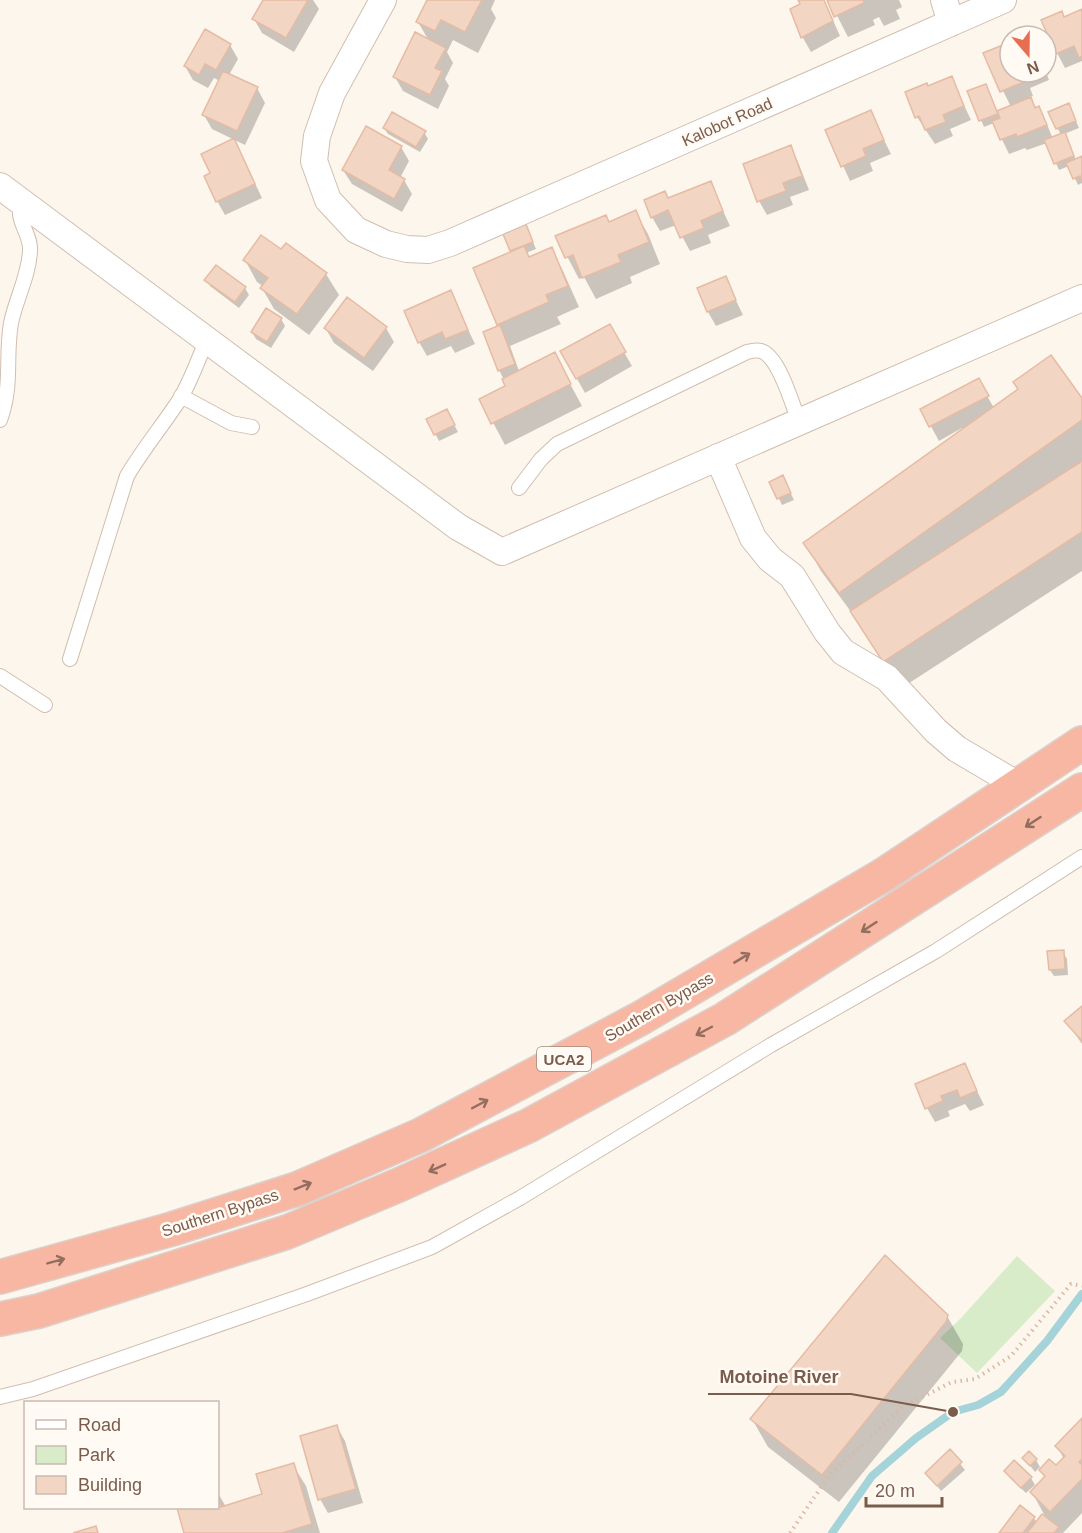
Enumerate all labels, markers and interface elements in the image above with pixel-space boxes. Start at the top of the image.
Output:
north arrow [998,24,1058,84]
text: N [1025,58,1041,78]
street label: Kalobot Road [679,95,775,149]
one-way arrow [1025,816,1042,828]
one-way arrow [860,921,877,934]
one-way arrow [733,952,750,964]
street label: Southern Bypass [602,969,716,1045]
one-way arrow [695,1026,713,1037]
road number: UCA2 [537,1047,591,1071]
one-way arrow [470,1098,488,1109]
one-way arrow [428,1162,446,1174]
one-way arrow [293,1180,312,1191]
street label: Southern Bypass [159,1186,281,1240]
one-way arrow [47,1255,66,1266]
callout: Motoine River [708,1358,851,1394]
text: Motoine River [719,1367,839,1387]
legend [24,1401,219,1509]
text: Road [78,1415,121,1435]
text: Park [78,1445,116,1465]
scale bar [866,1470,942,1508]
text: Building [78,1475,142,1495]
text: 20 m [875,1481,915,1501]

